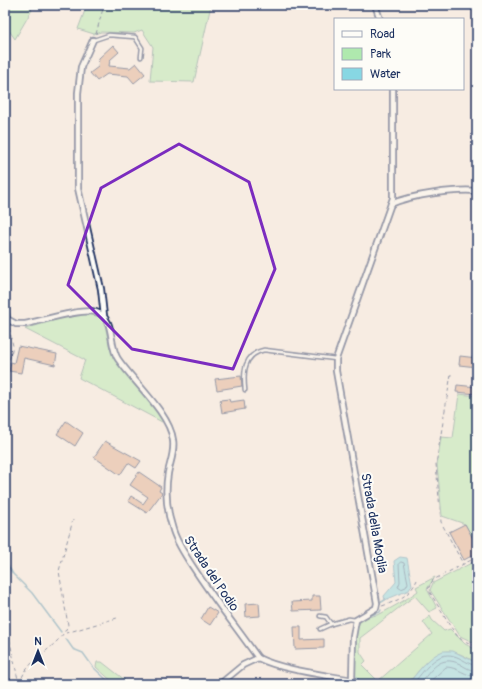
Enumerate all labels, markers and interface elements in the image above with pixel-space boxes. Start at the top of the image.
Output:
legend [334,18,464,90]
text: Road [370,27,395,42]
text: Park [370,47,391,62]
text: Water [370,67,401,82]
street label: Strada della Moglia [357,472,391,574]
street label: Strada del Podio [180,533,242,614]
north arrow [18,631,58,671]
text: N [34,635,42,648]

